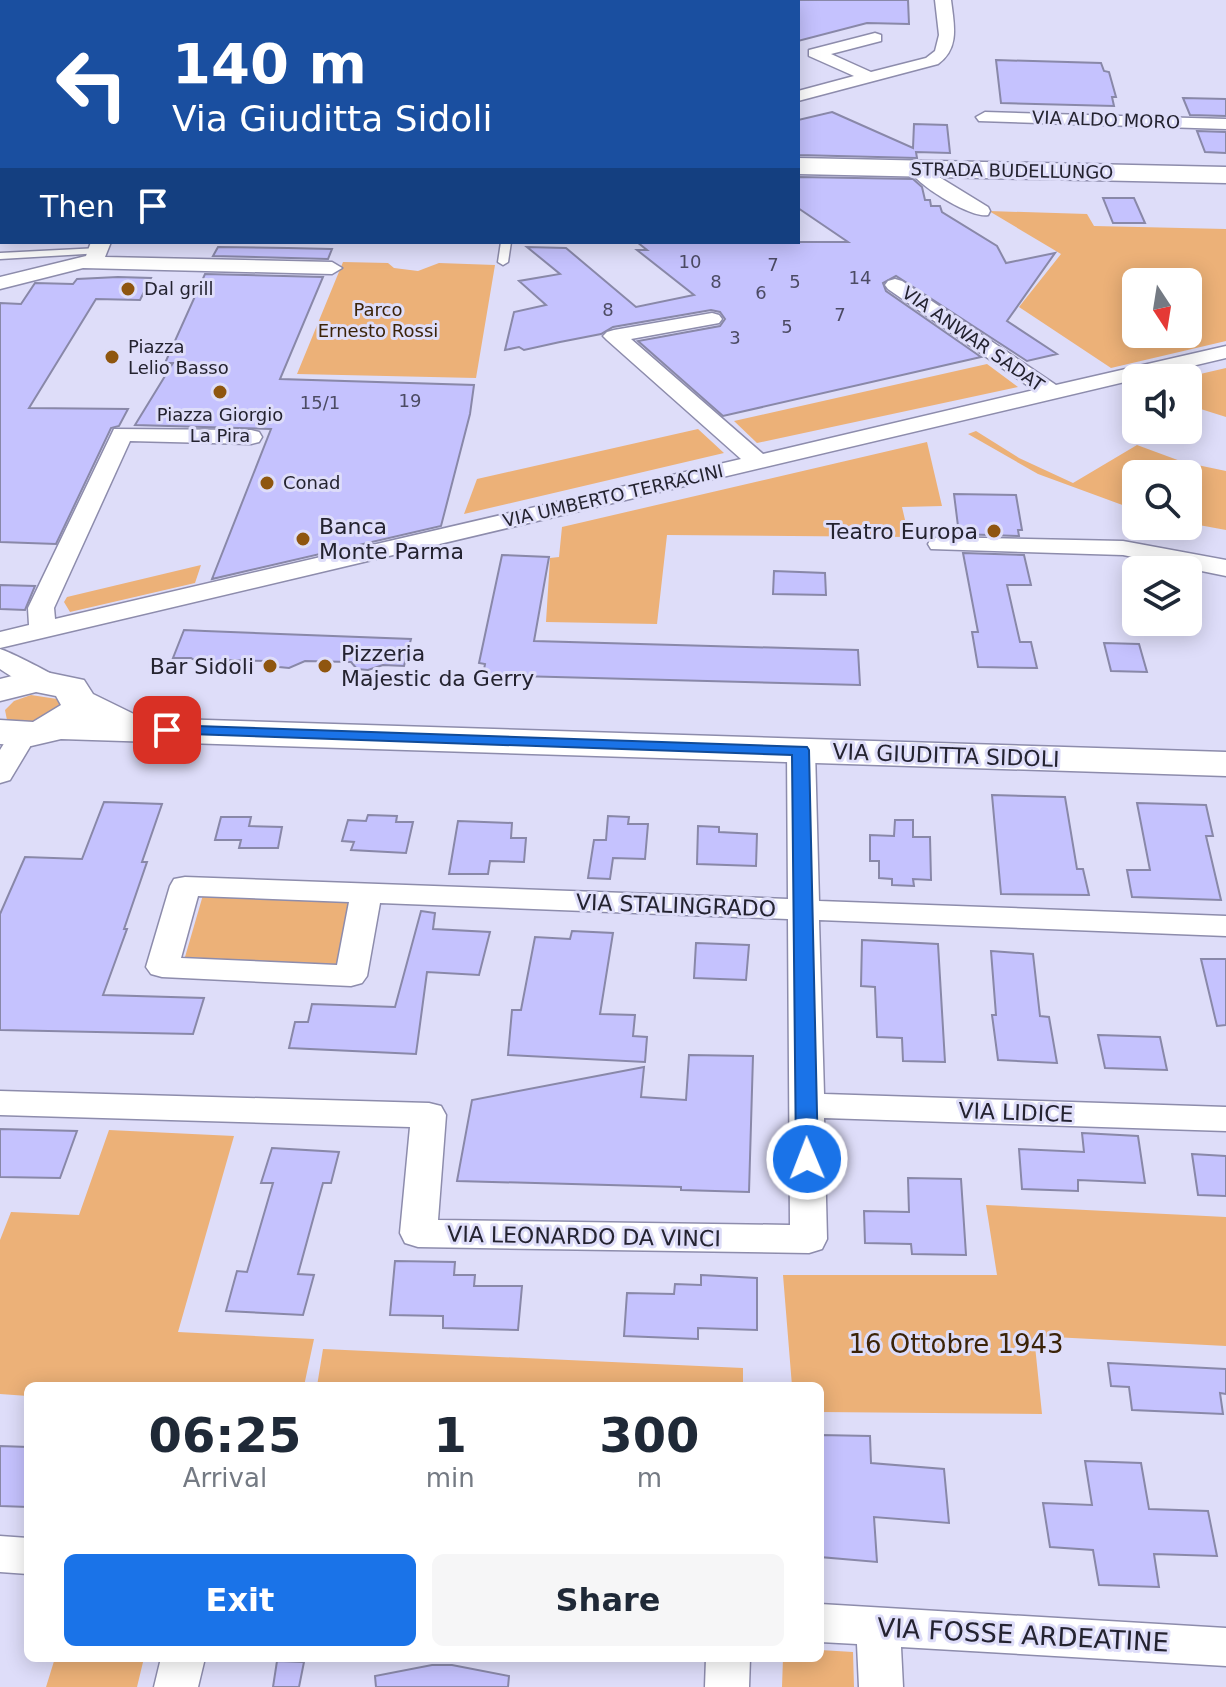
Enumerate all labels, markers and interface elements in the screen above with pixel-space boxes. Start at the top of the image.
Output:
text: 140 m [172,31,367,96]
icon: left [40,32,144,136]
text: Via Giuditta Sidoli [172,98,492,139]
street label: VIA ALDO MORO [1032,106,1180,133]
street label: STRADA BUDELLUNGO [910,158,1114,183]
icon: arrive [131,184,175,228]
text: Then [40,189,115,224]
house number: 10 [679,251,701,272]
house number: 7 [767,254,779,275]
house number: 14 [849,267,871,288]
north arrow [1122,268,1202,348]
map controls [1122,268,1202,636]
house number: 8 [710,271,722,292]
house number: 5 [789,271,801,292]
place label: Dal grill [144,278,213,299]
marker: Dal grill [119,280,137,298]
house number: 6 [755,282,767,303]
street label: VIA ANWAR SADAT [898,282,1049,396]
park label: Parco Ernesto Rossi [318,299,438,341]
house number: 8 [602,299,614,320]
house number: 7 [834,304,846,325]
house number: 5 [781,316,793,337]
house number: 3 [729,327,741,348]
place label: Piazza Lelio Basso [128,336,229,378]
marker: Piazza Lelio Basso [103,348,121,366]
button: sound [1122,364,1202,444]
marker: Piazza Giorgio La Pira [211,383,229,401]
house number: 19 [399,390,421,411]
house number: 15/1 [300,392,340,413]
place label: Piazza Giorgio La Pira [157,404,283,446]
street label: VIA UMBERTO TERRACINI [501,460,725,531]
button: search [1122,460,1202,540]
place label: Conad [283,472,340,493]
marker: Conad [258,474,276,492]
place label: Banca Monte Parma [319,514,464,564]
place label: Teatro Europa [825,519,978,544]
marker: Teatro Europa [985,522,1003,540]
marker: Banca Monte Parma [294,530,312,548]
button: layers [1122,556,1202,636]
place label: Pizzeria Majestic da Gerry [341,641,534,691]
place label: Bar Sidoli [150,654,254,679]
marker: Bar Sidoli [261,657,279,675]
marker: Pizzeria Majestic da Gerry [316,657,334,675]
pin [133,696,201,764]
icon: arrive [145,708,189,752]
street label: VIA GIUDITTA SIDOLI [832,739,1060,772]
street label: VIA STALINGRADO [575,890,776,921]
street label: VIA LIDICE [958,1098,1074,1127]
position arrow [765,1117,849,1201]
street label: VIA LEONARDO DA VINCI [447,1222,721,1251]
park label: 16 Ottobre 1943 [848,1329,1064,1359]
text: 06:25 [148,1407,301,1463]
text: 1 [434,1407,467,1463]
text: 300 [599,1407,699,1463]
text: Arrival [183,1463,267,1493]
text: min [426,1463,475,1493]
text: m [637,1463,662,1493]
button: Exit [64,1554,416,1646]
button: Share [432,1554,784,1646]
street label: VIA FOSSE ARDEATINE [876,1612,1170,1658]

